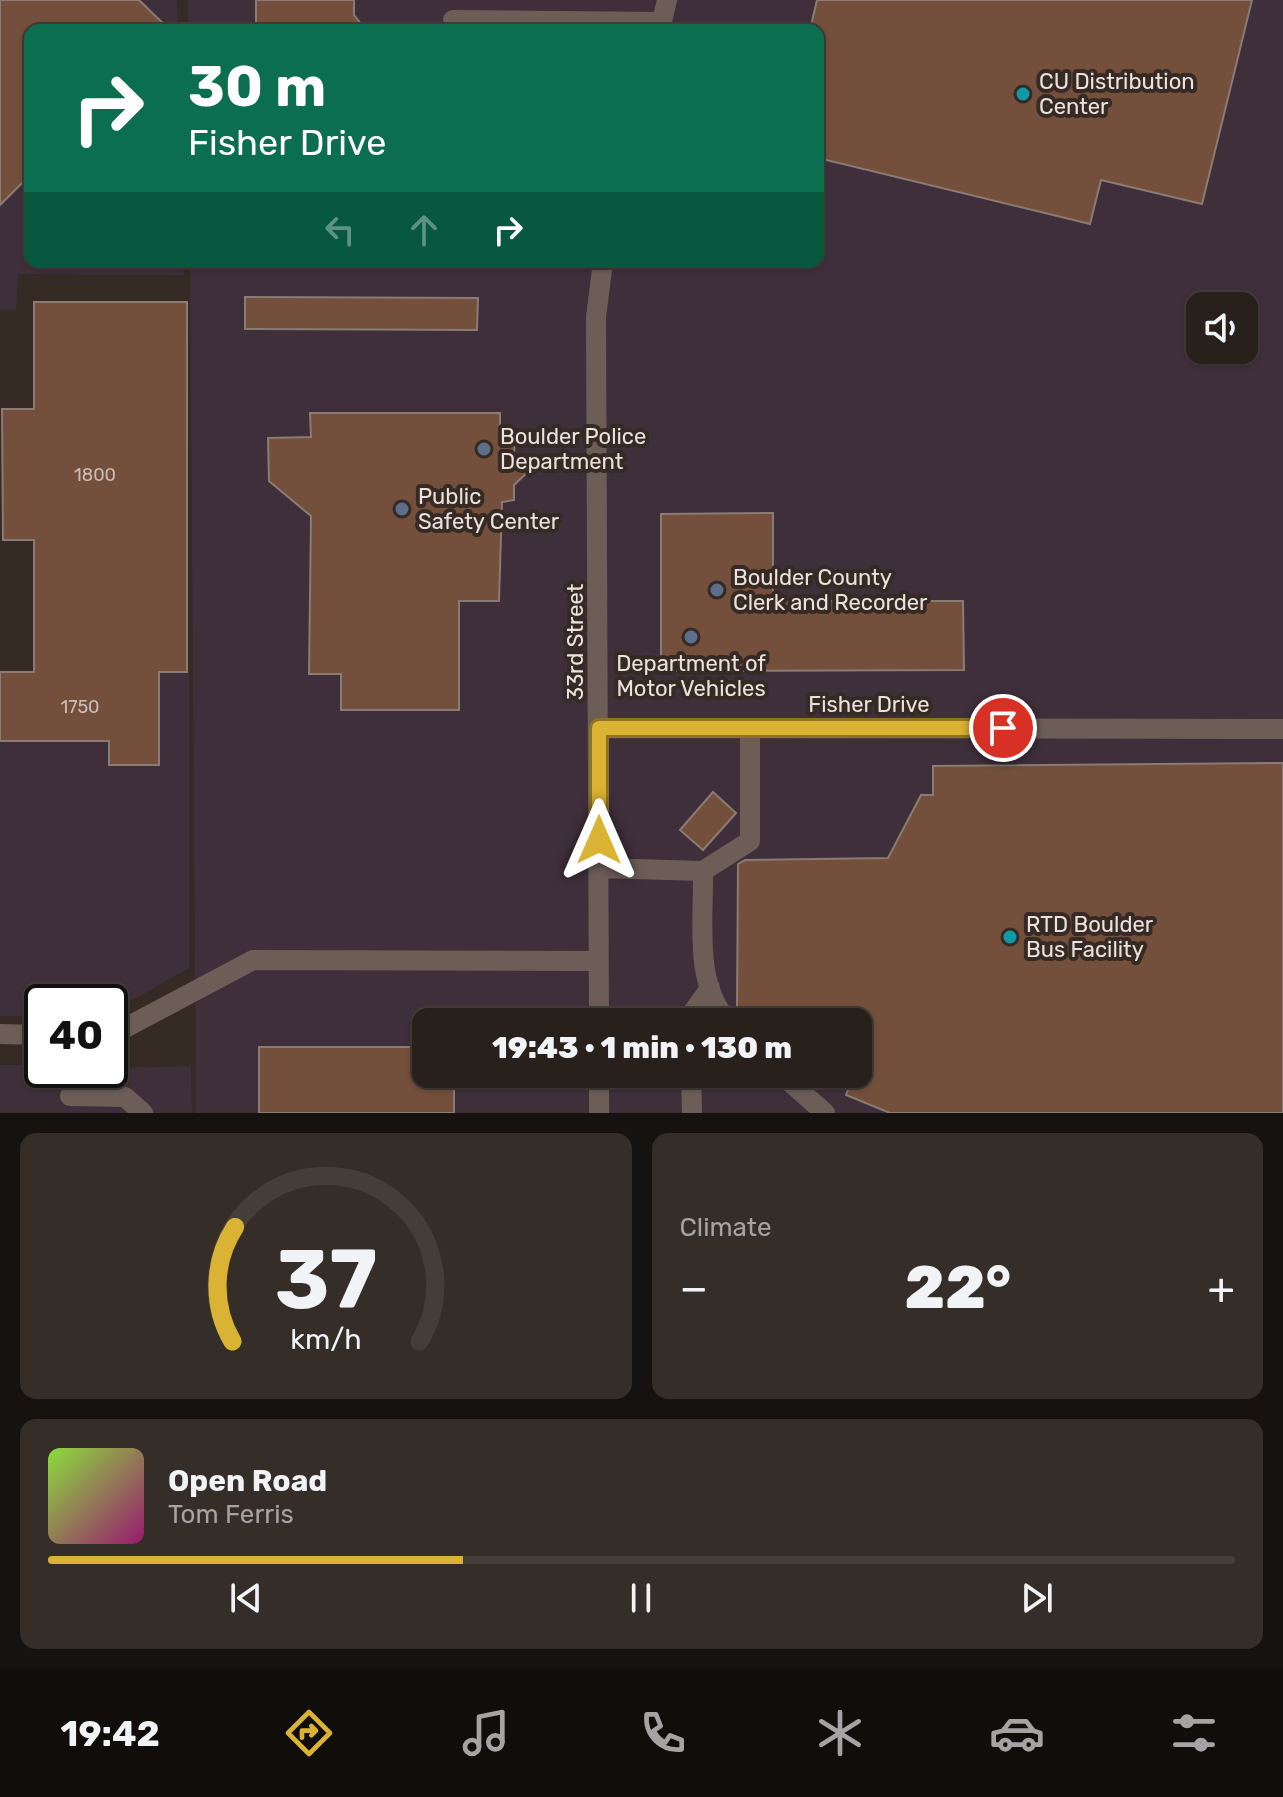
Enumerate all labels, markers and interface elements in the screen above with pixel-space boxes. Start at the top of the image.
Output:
text: 30 m [188,54,326,120]
icon: right [56,56,160,160]
place label: CU Distribution Center [1039,68,1195,120]
marker: CU Distribution Center [1014,85,1032,103]
text: Fisher Drive [188,121,387,164]
icon: left [318,208,362,252]
icon: ahead [402,208,446,252]
icon: right [486,208,530,252]
map controls [1186,292,1258,364]
button: sound [1186,292,1258,364]
place label: Boulder Police Department [500,423,646,475]
marker: Boulder Police Department [475,440,493,458]
house number: 1800 [74,464,116,486]
place label: Public Safety Center [418,483,560,535]
marker: Public Safety Center [393,500,411,518]
place label: Boulder County Clerk and Recorder [733,564,928,616]
marker: Boulder County Clerk and Recorder [708,581,726,599]
street label: 33rd Street [562,583,589,700]
marker: Department of Motor Vehicles [682,628,700,646]
place label: Department of Motor Vehicles [616,650,766,702]
street label: Fisher Drive [808,691,930,718]
pin [969,694,1037,762]
house number: 1750 [60,696,100,718]
icon: arrive [981,706,1025,750]
position arrow [557,798,641,882]
place label: RTD Boulder Bus Facility [1026,911,1154,963]
marker: RTD Boulder Bus Facility [1001,928,1019,946]
speed limit sign: 40 [24,984,128,1088]
text: 19:43 · 1 min · 130 m [492,1030,792,1066]
text: Climate [680,1212,772,1243]
text: 37 [275,1230,377,1329]
text: 22° [905,1252,1011,1323]
text: − [680,1262,708,1314]
text: + [1208,1262,1235,1314]
text: km/h [290,1322,361,1356]
text: Open Road [168,1463,327,1499]
text: Tom Ferris [168,1499,294,1530]
icon: previous [224,1576,268,1620]
icon: pause [619,1576,663,1620]
icon: next [1015,1576,1059,1620]
icon: directions [281,1705,337,1761]
icon: music [458,1705,514,1761]
icon: phone [635,1705,691,1761]
icon: climate [812,1705,868,1761]
icon: car [989,1705,1045,1761]
icon: filters [1166,1705,1222,1761]
text: 19:42 [61,1712,160,1755]

